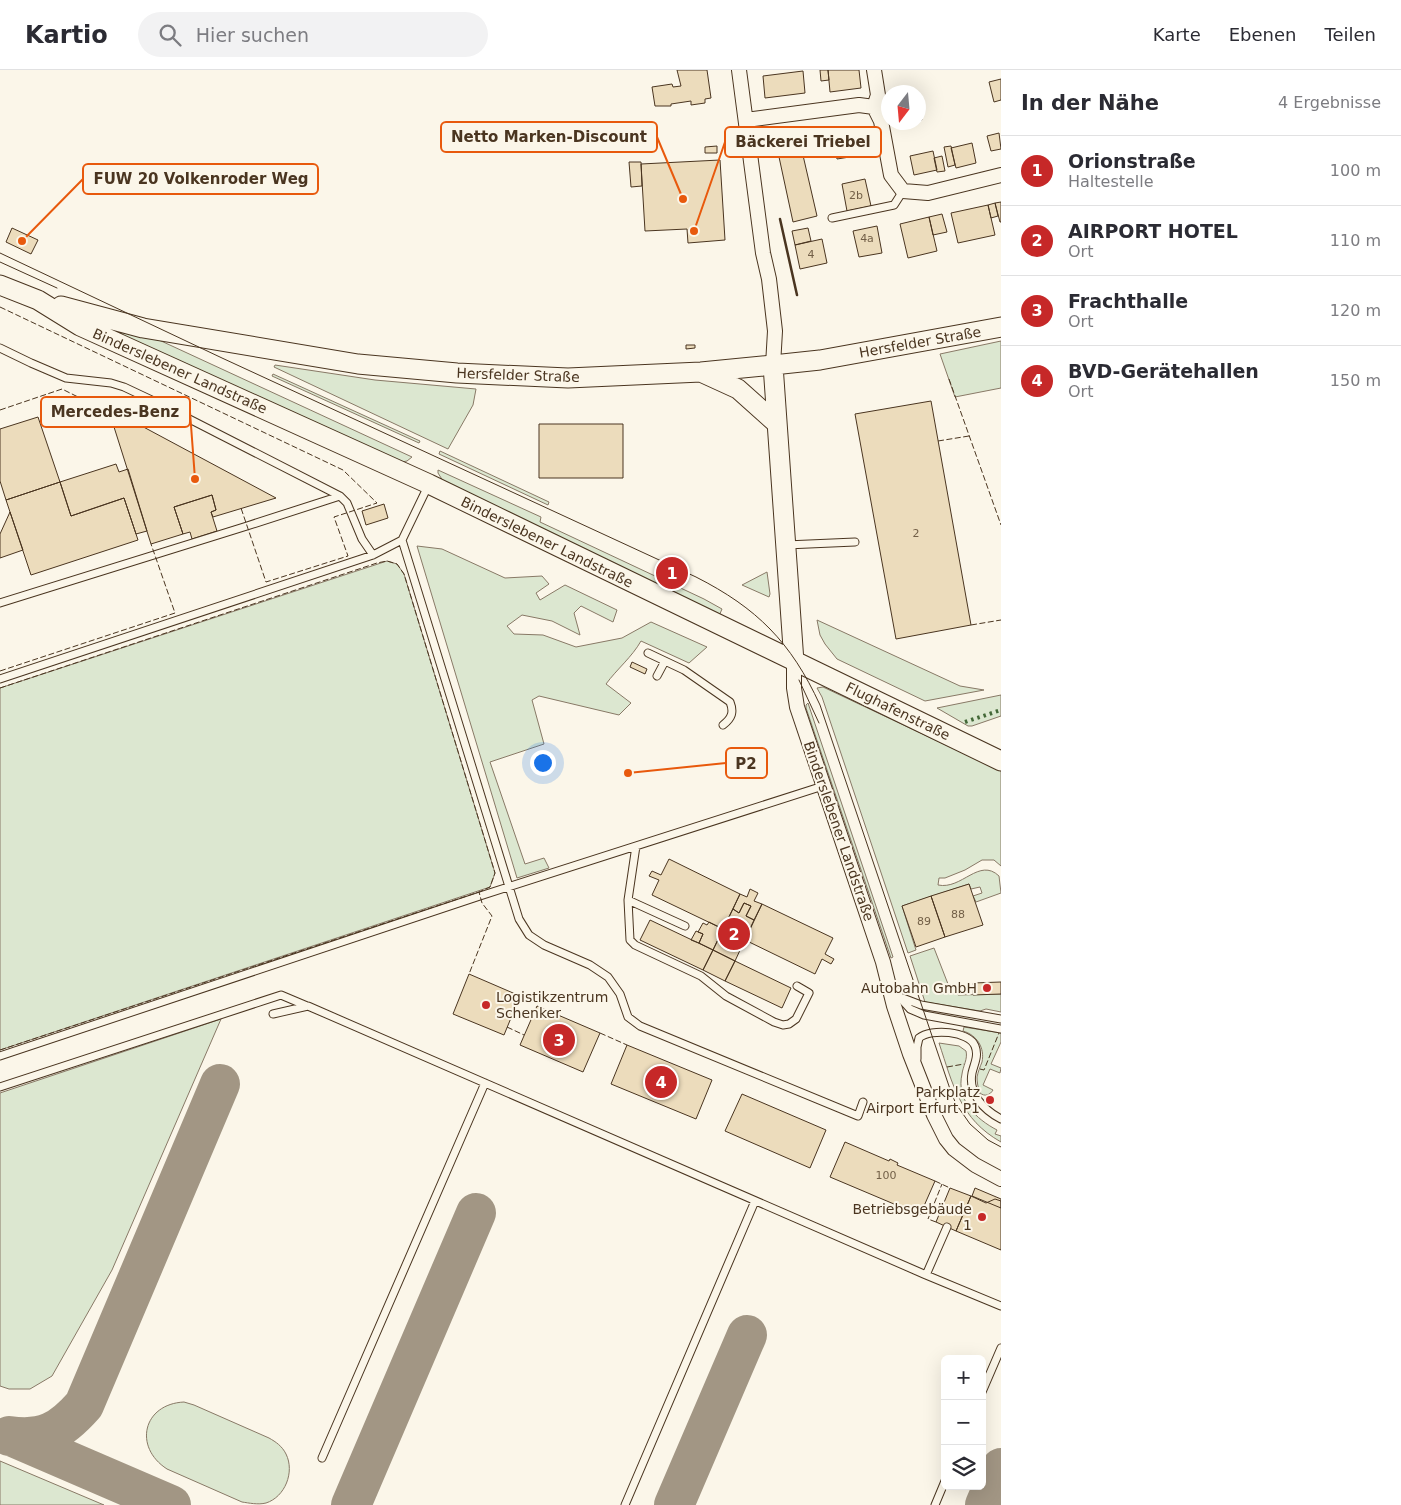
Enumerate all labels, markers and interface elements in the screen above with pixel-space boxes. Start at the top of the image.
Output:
search box [138,12,488,57]
text: Kartio [25,21,108,49]
icon: search [156,21,184,49]
text: Hier suchen [196,24,309,46]
text: Karte [1153,24,1201,45]
text: Ebenen [1229,24,1297,45]
text: Teilen [1325,24,1376,45]
north arrow [881,85,926,130]
text: In der Nähe [1021,91,1159,115]
text: 4 Ergebnisse [1278,93,1381,112]
callout: Netto Marken-Discount [441,122,657,152]
callout: Bäckerei Triebel [725,127,881,157]
text: Netto Marken-Discount [451,128,647,146]
text: Bäckerei Triebel [735,133,871,151]
text: Orionstraße [1068,150,1196,172]
text: 1 [1031,161,1043,180]
text: 100 m [1330,161,1381,180]
callout: FUW 20 Volkenroder Weg [83,164,318,194]
text: FUW 20 Volkenroder Weg [93,170,309,188]
text: Haltestelle [1068,172,1154,191]
house number: 2b [849,189,863,202]
text: AIRPORT HOTEL [1068,220,1238,242]
text: 2 [1031,231,1043,250]
text: 110 m [1330,231,1381,250]
house number: 4a [860,232,874,245]
text: Ort [1068,242,1093,261]
house number: 4 [808,248,815,261]
text: Frachthalle [1068,290,1188,312]
text: 3 [1031,301,1043,320]
text: 120 m [1330,301,1381,320]
text: Ort [1068,312,1093,331]
street label: Hersfelder Straße [858,323,982,361]
street label: Binderslebener Landstraße [90,325,270,417]
text: BVD-Gerätehallen [1068,360,1259,382]
street label: Hersfelder Straße [456,365,580,385]
text: 4 [1031,371,1043,390]
text: 150 m [1330,371,1381,390]
text: Ort [1068,382,1093,401]
callout: Mercedes-Benz [41,397,190,427]
text: Mercedes-Benz [51,403,180,421]
street label: Binderslebener Landstraße [458,493,636,591]
house number: 2 [913,527,920,540]
pin: 1 [656,554,688,592]
street label: Flughafenstraße [843,679,953,743]
street label: Binderslebener Landstraße [801,739,877,923]
callout: P2 [726,748,767,778]
your location [530,750,556,776]
text: P2 [735,755,757,773]
house number: 88 [951,908,965,921]
pin: 2 [718,915,750,953]
house number: 89 [917,915,931,928]
place label: Autobahn GmbH [861,980,977,996]
marker: Autobahn GmbH [981,982,993,994]
place label: Logistikzentrum Schenker [496,989,608,1021]
marker: Logistikzentrum Schenker [480,999,492,1011]
pin: 3 [543,1021,575,1059]
pin: 4 [645,1063,677,1101]
place label: Parkplatz Airport Erfurt P1 [866,1084,980,1116]
marker: Parkplatz Airport Erfurt P1 [984,1094,996,1106]
house number: 100 [876,1169,897,1182]
place label: Betriebsgebäude 1 [853,1201,972,1233]
marker: Betriebsgebäude 1 [976,1211,988,1223]
map controls [941,1355,986,1490]
button: + [941,1355,986,1400]
button: − [941,1400,986,1445]
button: layers [941,1445,986,1490]

